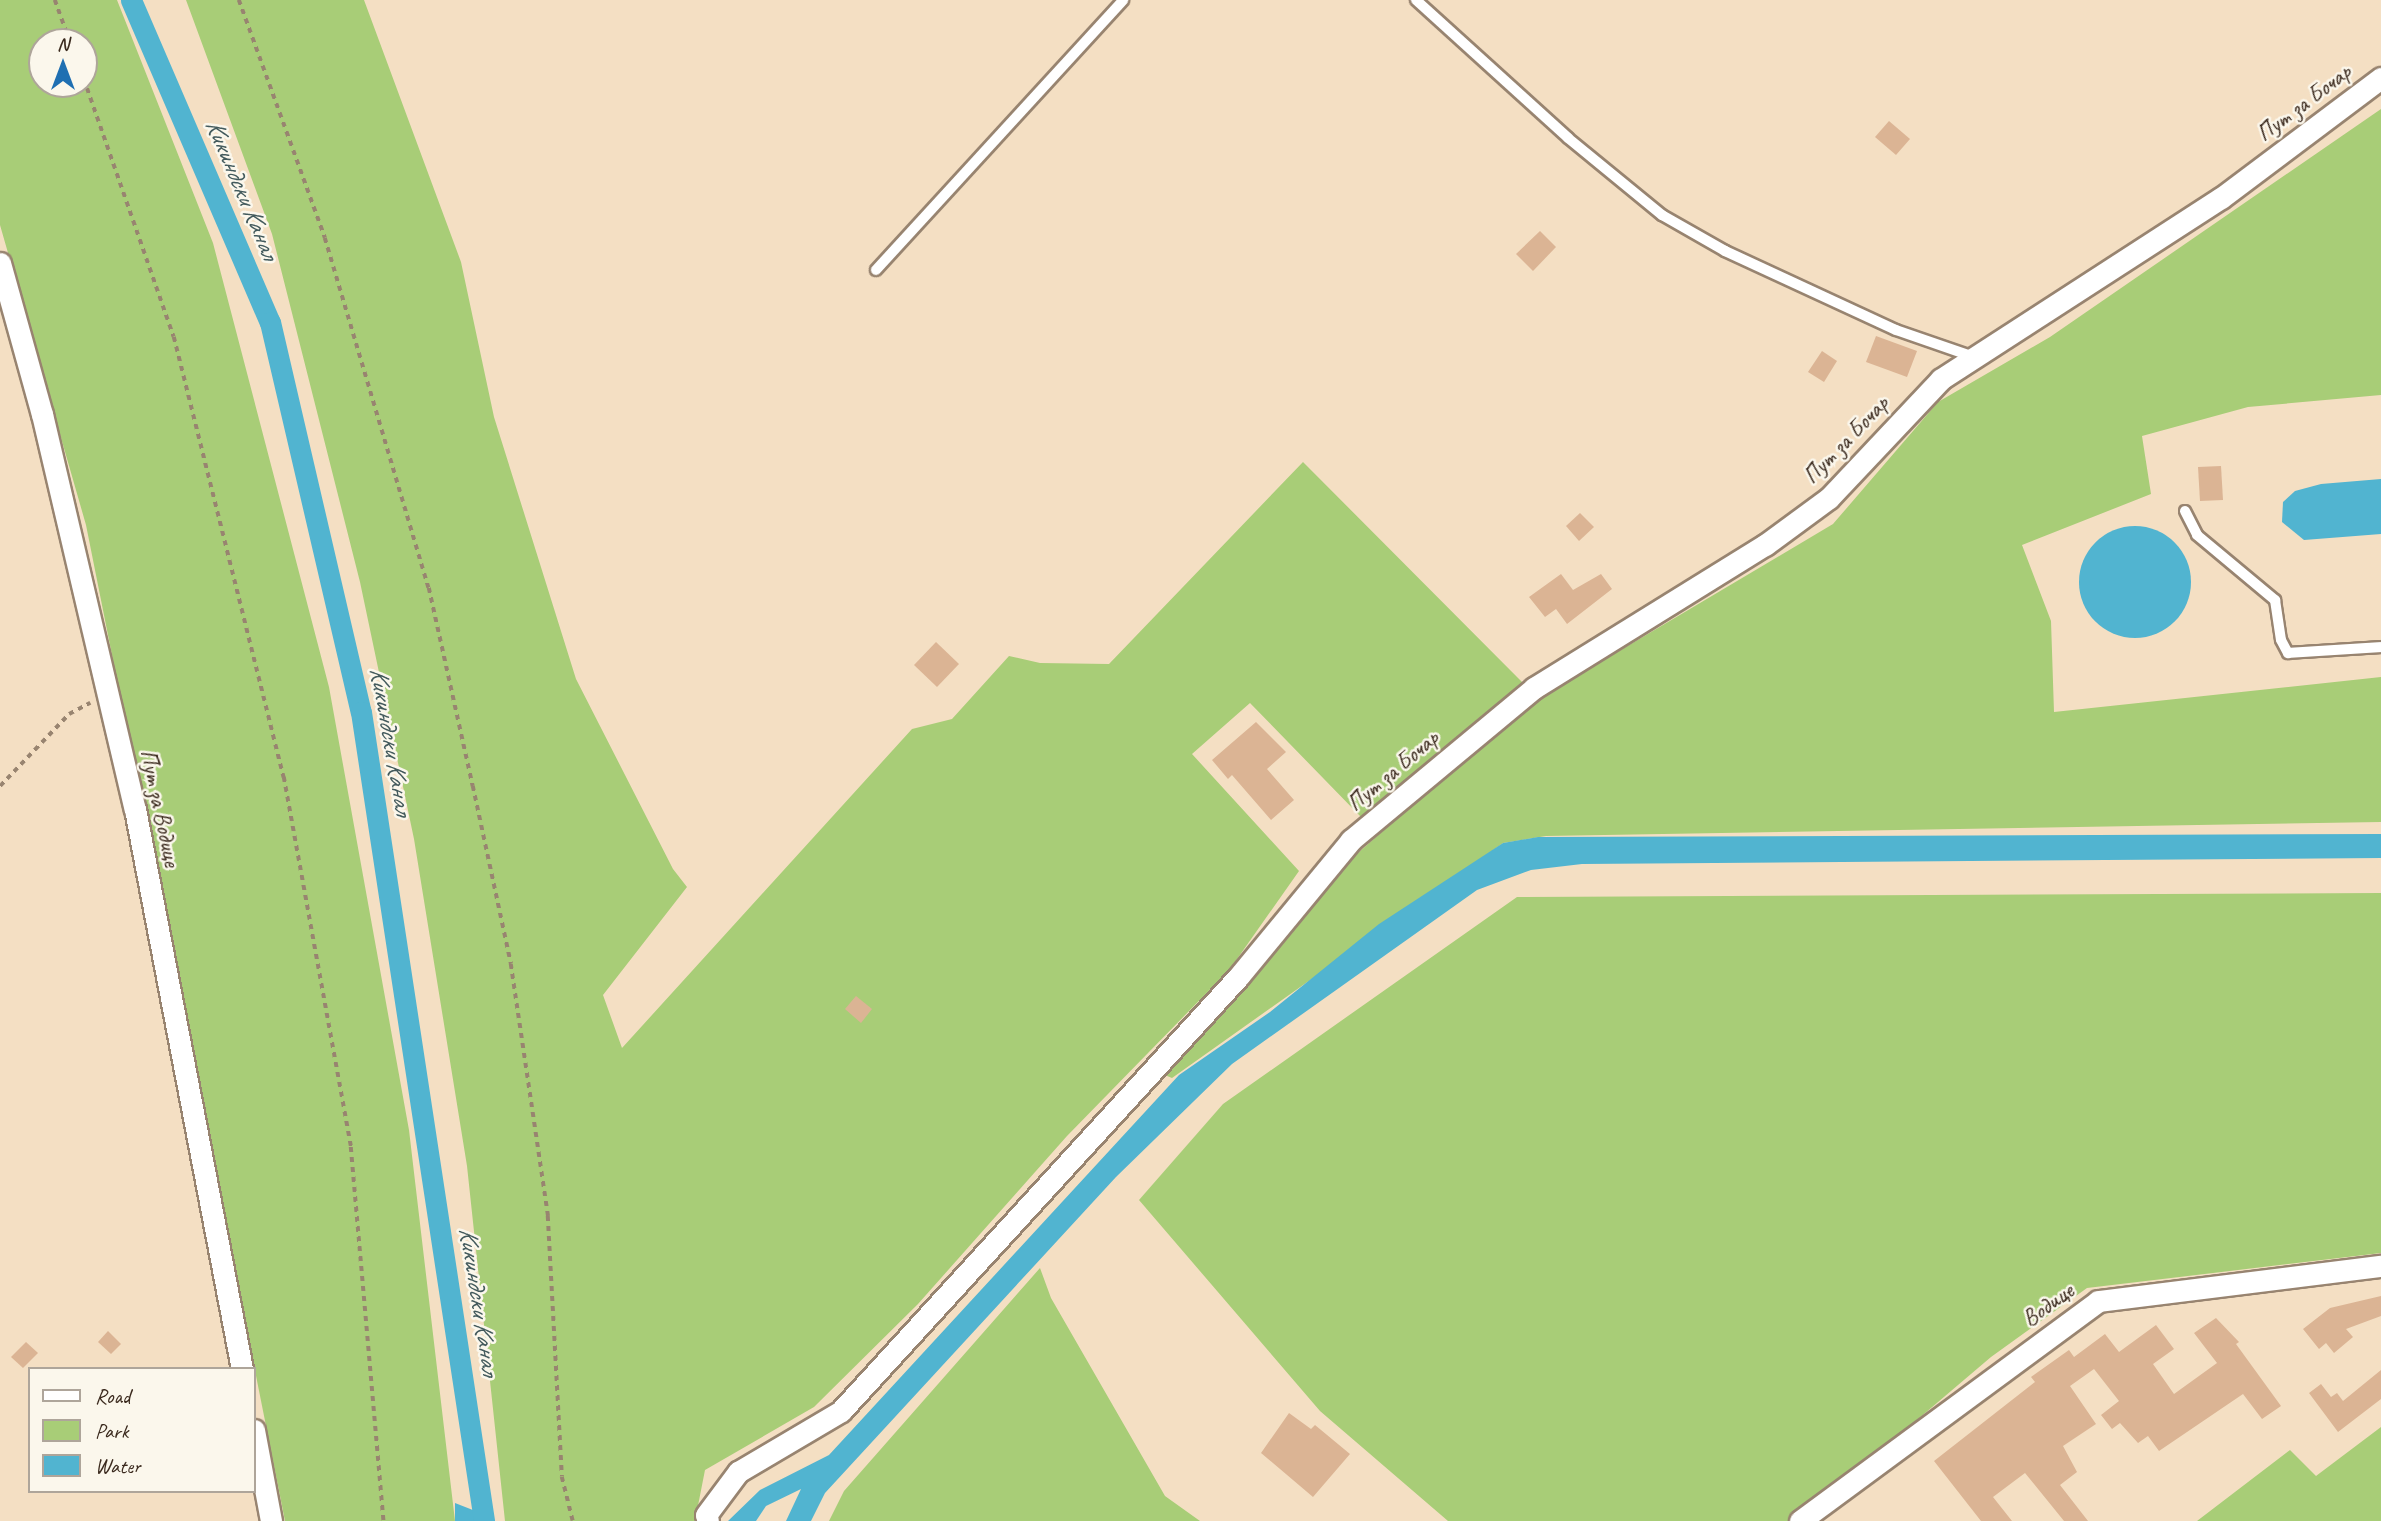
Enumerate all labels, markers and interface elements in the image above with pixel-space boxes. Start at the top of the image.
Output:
north arrow [28,28,98,98]
text: N [57,32,69,56]
street label: Пут за Бочар [2251,58,2357,148]
water label: Кикиндски Канал [199,115,285,263]
street label: Пут за Бочар [1797,390,1895,490]
water label: Кикиндски Канал [363,666,419,816]
street label: Пут за Бочар [1341,724,1445,818]
street label: Пут за Водице [133,746,187,870]
water label: Кикиндски Канал [452,1226,506,1376]
street label: Водице [2017,1277,2079,1333]
legend [28,1367,256,1493]
text: Road [95,1383,130,1409]
text: Park [95,1418,128,1444]
text: Water [95,1453,141,1479]

